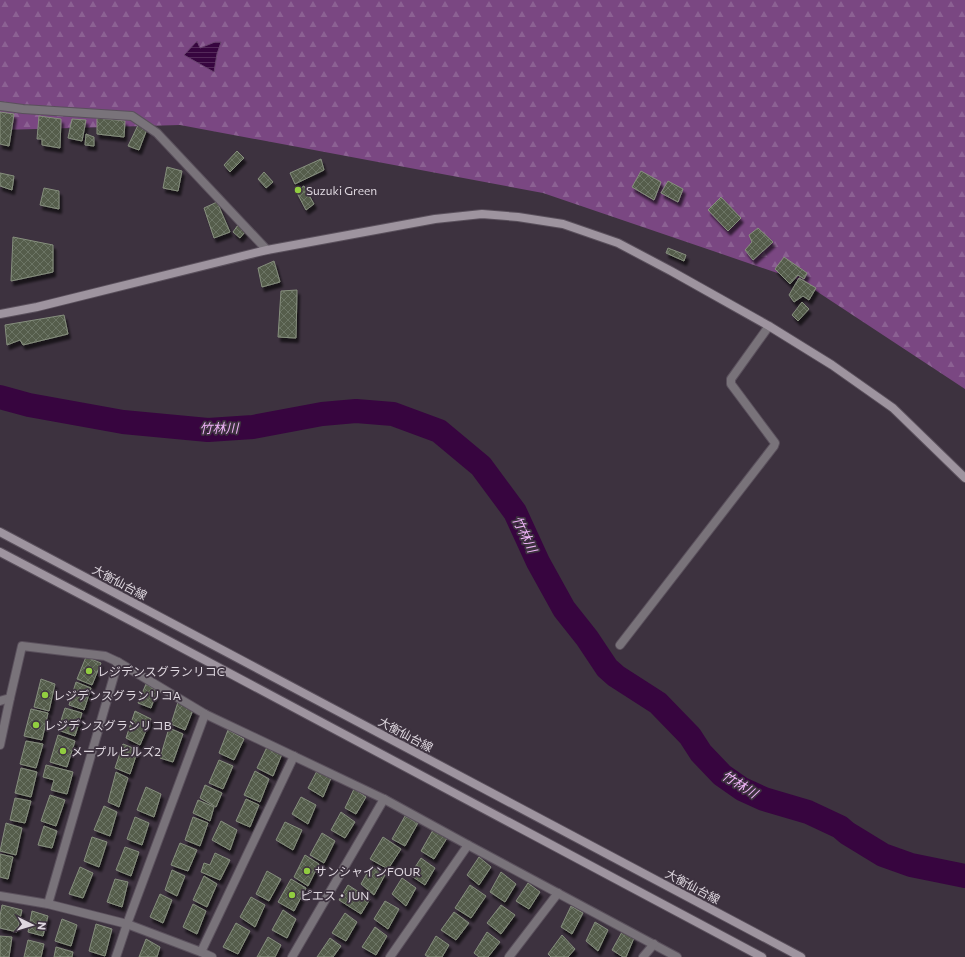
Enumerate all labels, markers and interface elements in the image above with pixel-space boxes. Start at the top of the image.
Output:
place label: Suzuki Green [306,183,377,197]
marker: Suzuki Green [293,185,303,195]
water label: 竹林川 [199,420,241,436]
water label: 竹林川 [509,513,542,557]
street label: 大衡仙台線 [90,562,150,602]
place label: レジデンスグランリコC [97,664,225,678]
marker: レジデンスグランリコC [84,666,94,676]
place label: レジデンスグランリコA [53,688,181,702]
marker: レジデンスグランリコA [40,690,50,700]
street label: 大衡仙台線 [376,714,436,754]
place label: レジデンスグランリコB [44,718,172,732]
marker: レジデンスグランリコB [31,720,41,730]
place label: メープルヒルズ2 [71,744,161,758]
marker: メープルヒルズ2 [58,746,68,756]
water label: 竹林川 [719,767,762,802]
place label: サンシャインFOUR [315,864,421,878]
marker: サンシャインFOUR [302,866,312,876]
street label: 大衡仙台線 [663,866,723,906]
place label: ピエス・JUN [300,888,369,903]
marker: ピエス・JUN [287,890,297,900]
north arrow [12,905,52,945]
text: N [36,921,49,931]

